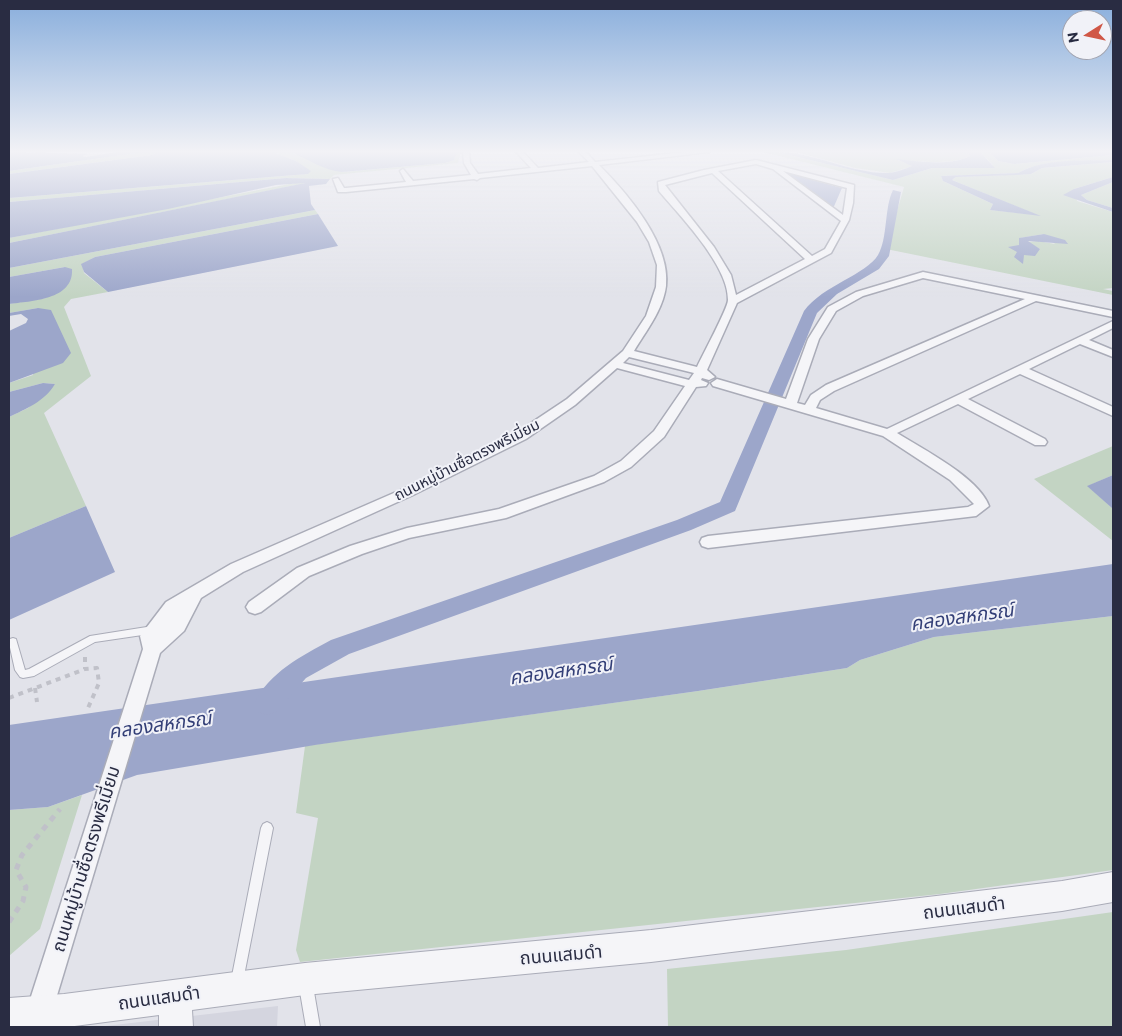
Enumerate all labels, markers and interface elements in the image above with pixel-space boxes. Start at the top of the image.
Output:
north arrow [1062,10,1112,60]
text: N [1063,31,1082,44]
street label: ถนนหมู่บ้านซื่อตรงพรีเมี่ยม [391,415,543,505]
water label: คลองสหกรณ์ [909,599,1015,635]
water label: คลองสหกรณ์ [508,653,614,689]
water label: คลองสหกรณ์ [107,707,213,743]
street label: ถนนหมู่บ้านซื่อตรงพรีเมี่ยม [47,763,125,955]
street label: ถนนแสมดำ [922,892,1006,924]
street label: ถนนแสมดำ [519,941,603,969]
street label: ถนนแสมดำ [117,982,201,1014]

